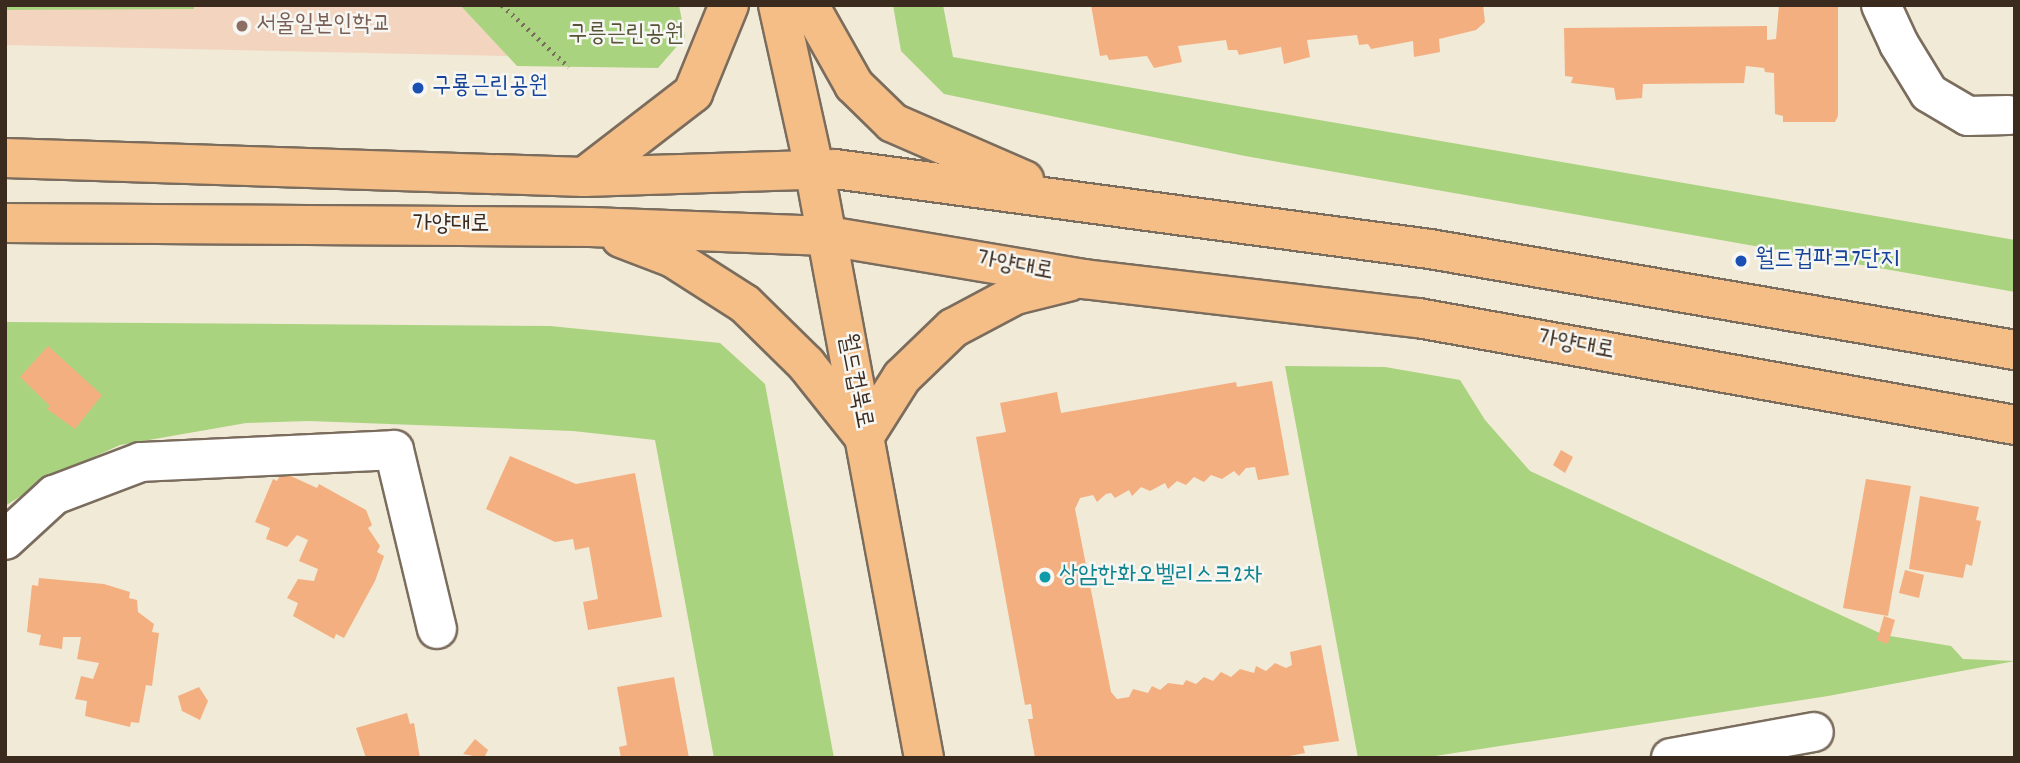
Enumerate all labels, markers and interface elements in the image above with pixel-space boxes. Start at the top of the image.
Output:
place label: 서울일본인학교 [256,12,391,40]
marker: 서울일본인학교 [234,18,250,34]
park label: 구릉근린공원 [568,22,684,50]
place label: 구룡근린공원 [432,74,548,102]
marker: 구룡근린공원 [410,80,426,96]
street label: 가양대로 [412,212,490,240]
street label: 가양대로 [974,246,1056,288]
place label: 월드컵파크7단지 [1755,247,1899,275]
marker: 월드컵파크7단지 [1733,253,1749,269]
street label: 가양대로 [1535,325,1617,367]
street label: 월드컵북로 [831,331,877,431]
place label: 상암한화오벨리스크2차 [1059,563,1263,591]
marker: 상암한화오벨리스크2차 [1037,569,1053,585]

